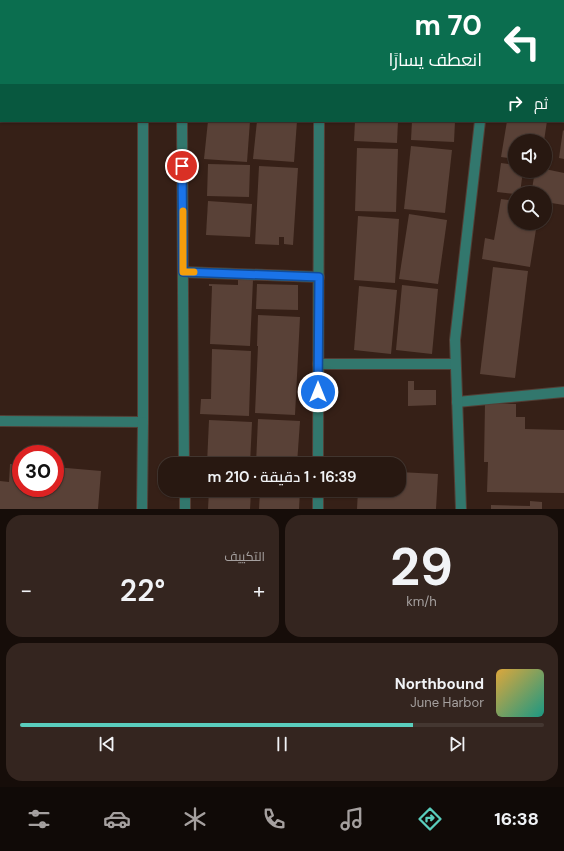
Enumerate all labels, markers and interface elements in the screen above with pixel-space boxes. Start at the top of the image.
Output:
text: 70 m [414,7,482,44]
icon: left [496,16,548,68]
text: انعطف يسارًا [388,48,482,72]
icon: right [504,92,526,114]
text: ثم [534,94,548,114]
map controls [508,134,552,230]
button: sound [508,134,552,178]
pin [165,149,199,183]
icon: arrive [171,155,193,177]
button: search [508,186,552,230]
position arrow [297,371,339,413]
speed limit sign: 30 [12,445,64,497]
text: 16:39 · 1 دقيقة · 210 m [208,467,356,487]
text: 29 [390,533,453,601]
text: التكييف [224,548,265,565]
text: 22° [120,571,165,610]
text: − [20,576,32,605]
text: + [253,576,265,605]
text: km/h [406,593,437,610]
text: Northbound [395,674,484,694]
text: June Harbor [410,694,484,711]
icon: previous [96,733,118,755]
icon: pause [271,733,293,755]
icon: next [446,733,468,755]
icon: filters [25,805,53,833]
icon: car [103,805,131,833]
icon: climate [181,805,209,833]
icon: phone [260,805,288,833]
icon: music [338,805,366,833]
icon: directions [416,805,444,833]
text: 16:38 [494,807,539,831]

